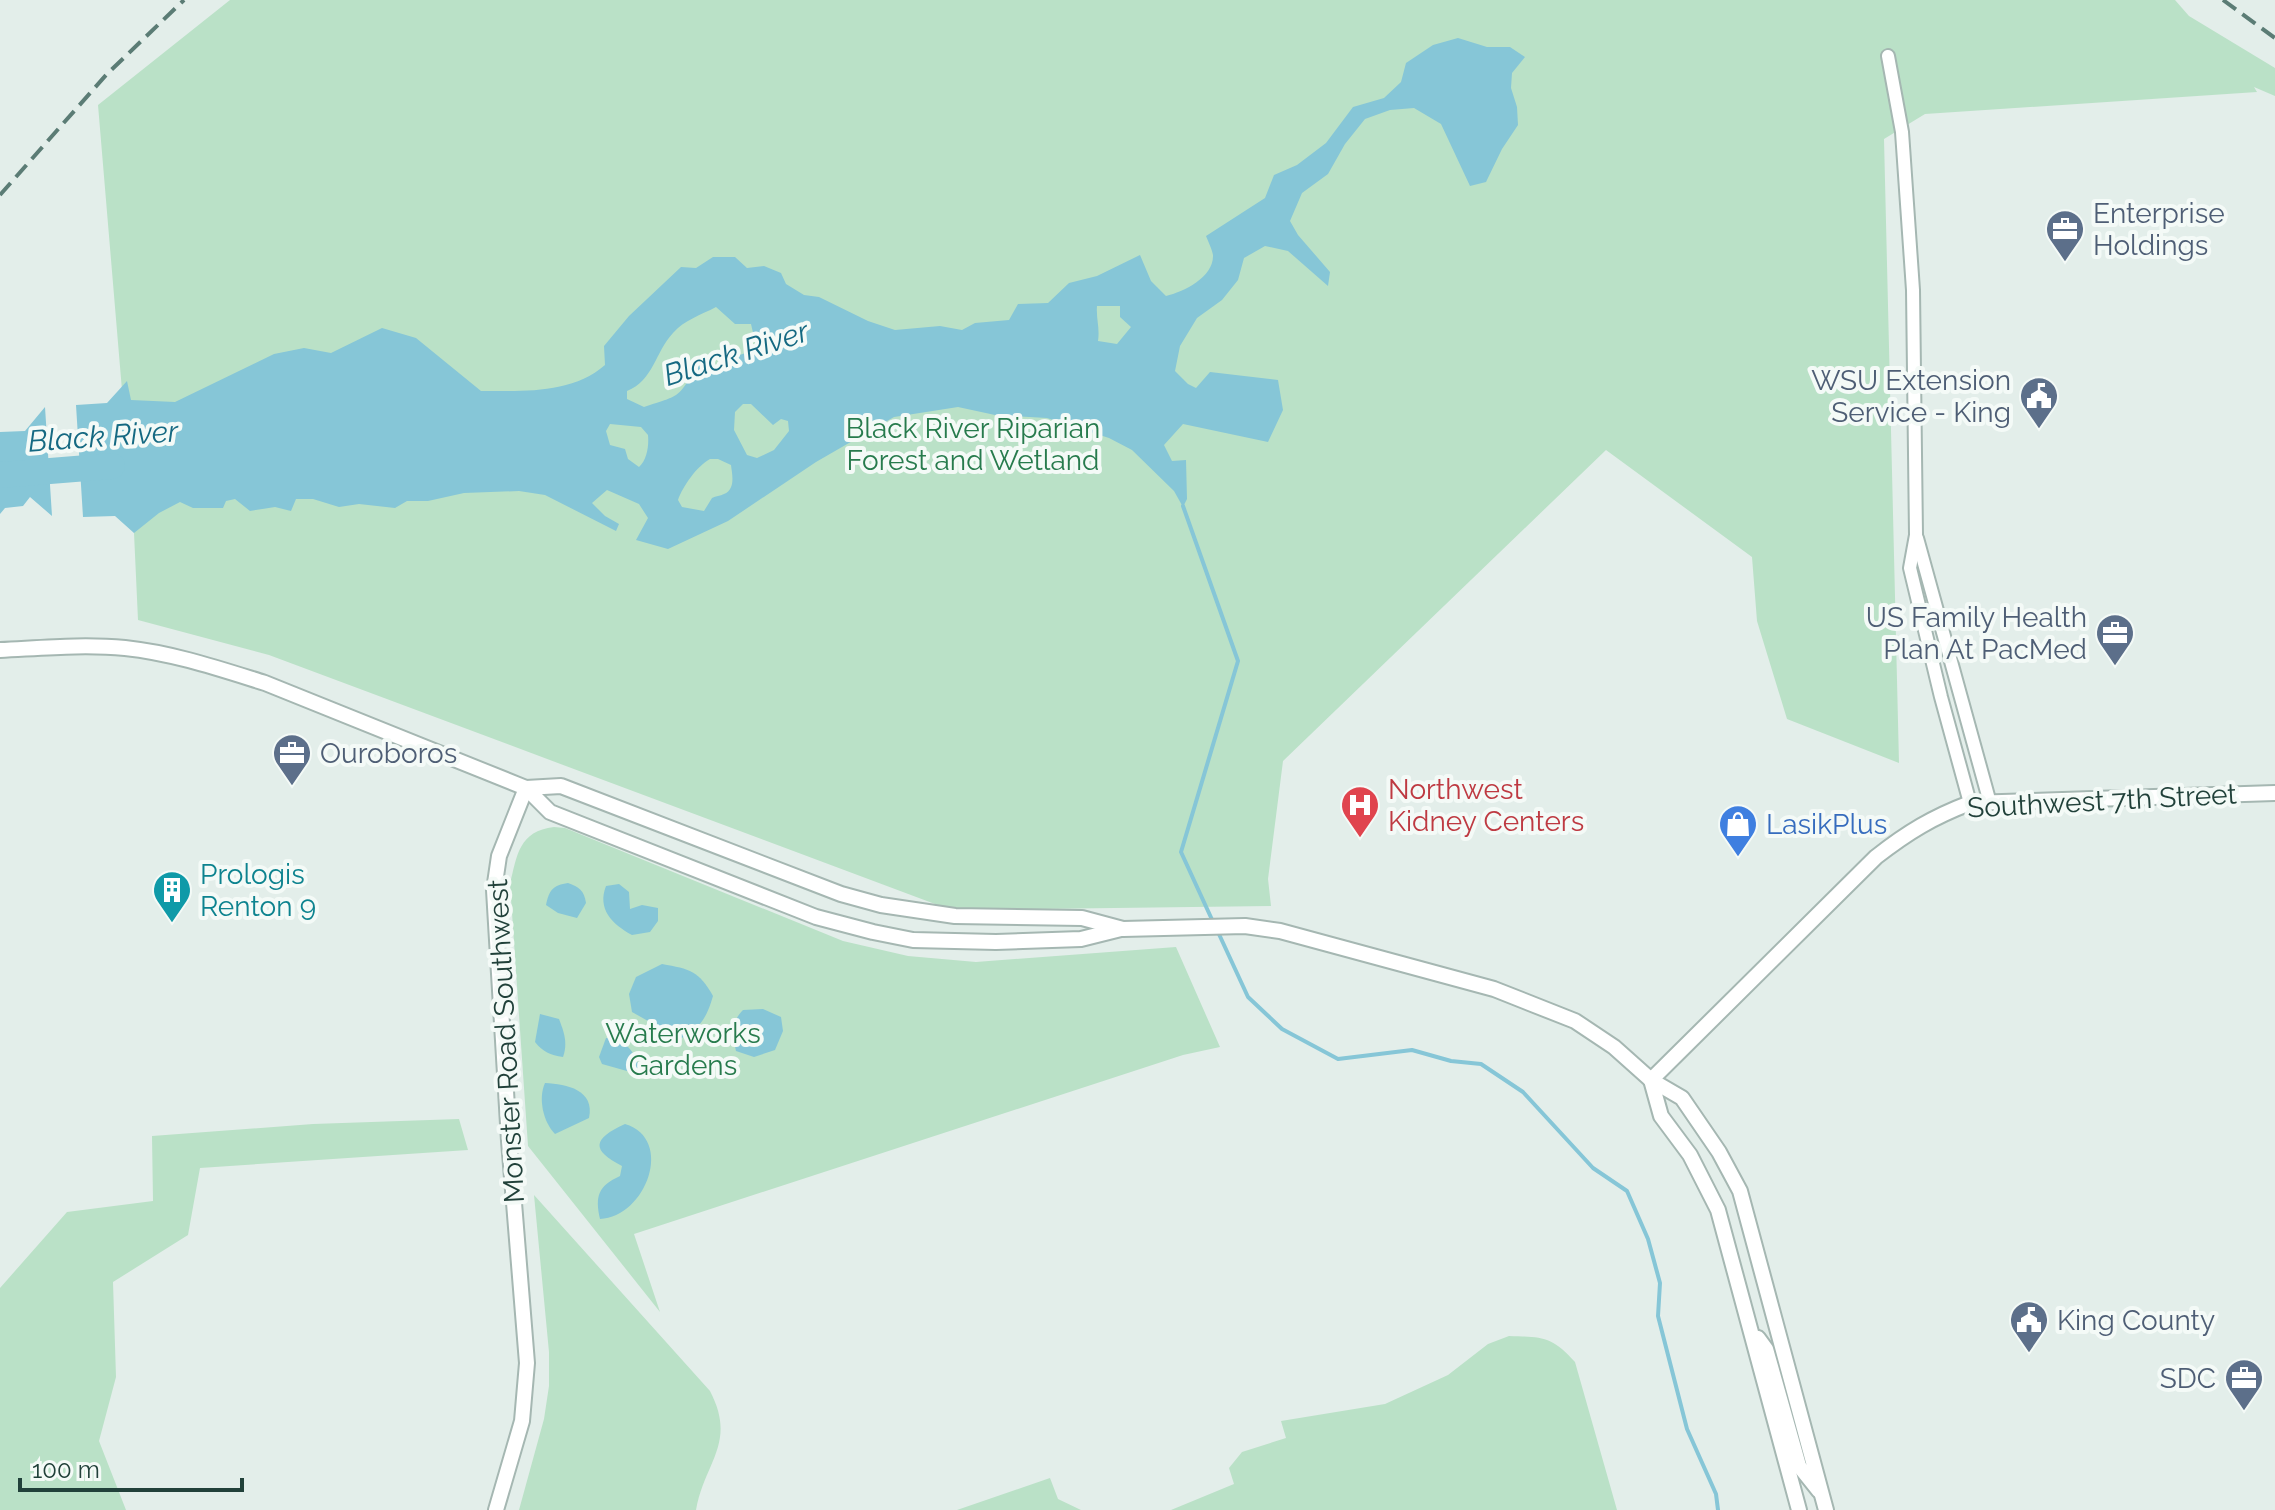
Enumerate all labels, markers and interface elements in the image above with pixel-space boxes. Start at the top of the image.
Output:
place label: Enterprise Holdings [2093,197,2225,262]
office icon: Enterprise Holdings [2044,208,2086,263]
water label: Black River [659,313,814,393]
place label: WSU Extension Service - King [1811,364,2011,429]
public building icon: WSU Extension Service - King [2018,375,2060,430]
park label: Black River Riparian Forest and Wetland [846,412,1100,477]
water label: Black River [27,413,181,459]
place label: US Family Health Plan At PacMed [1866,601,2087,666]
office icon: US Family Health Plan At PacMed [2094,612,2136,667]
office icon: Ouroboros [271,732,313,787]
place label: Ouroboros [320,737,457,770]
place label: Northwest Kidney Centers [1388,773,1584,838]
street label: Southwest 7th Street [1966,777,2238,825]
hospital icon: Northwest Kidney Centers [1339,784,1381,839]
shop icon: LasikPlus [1717,803,1759,858]
place label: LasikPlus [1766,808,1887,841]
place label: Prologis Renton 9 [200,858,316,923]
building icon: Prologis Renton 9 [151,869,193,924]
street label: Monster Road Southwest [481,878,531,1204]
park label: Waterworks Gardens [605,1017,761,1082]
public building icon: King County [2008,1299,2050,1354]
place label: King County [2057,1304,2215,1337]
office icon: SDC [2223,1357,2265,1412]
place label: SDC [2160,1362,2216,1395]
scale bar [20,1442,242,1492]
text: 100 m [32,1455,100,1484]

